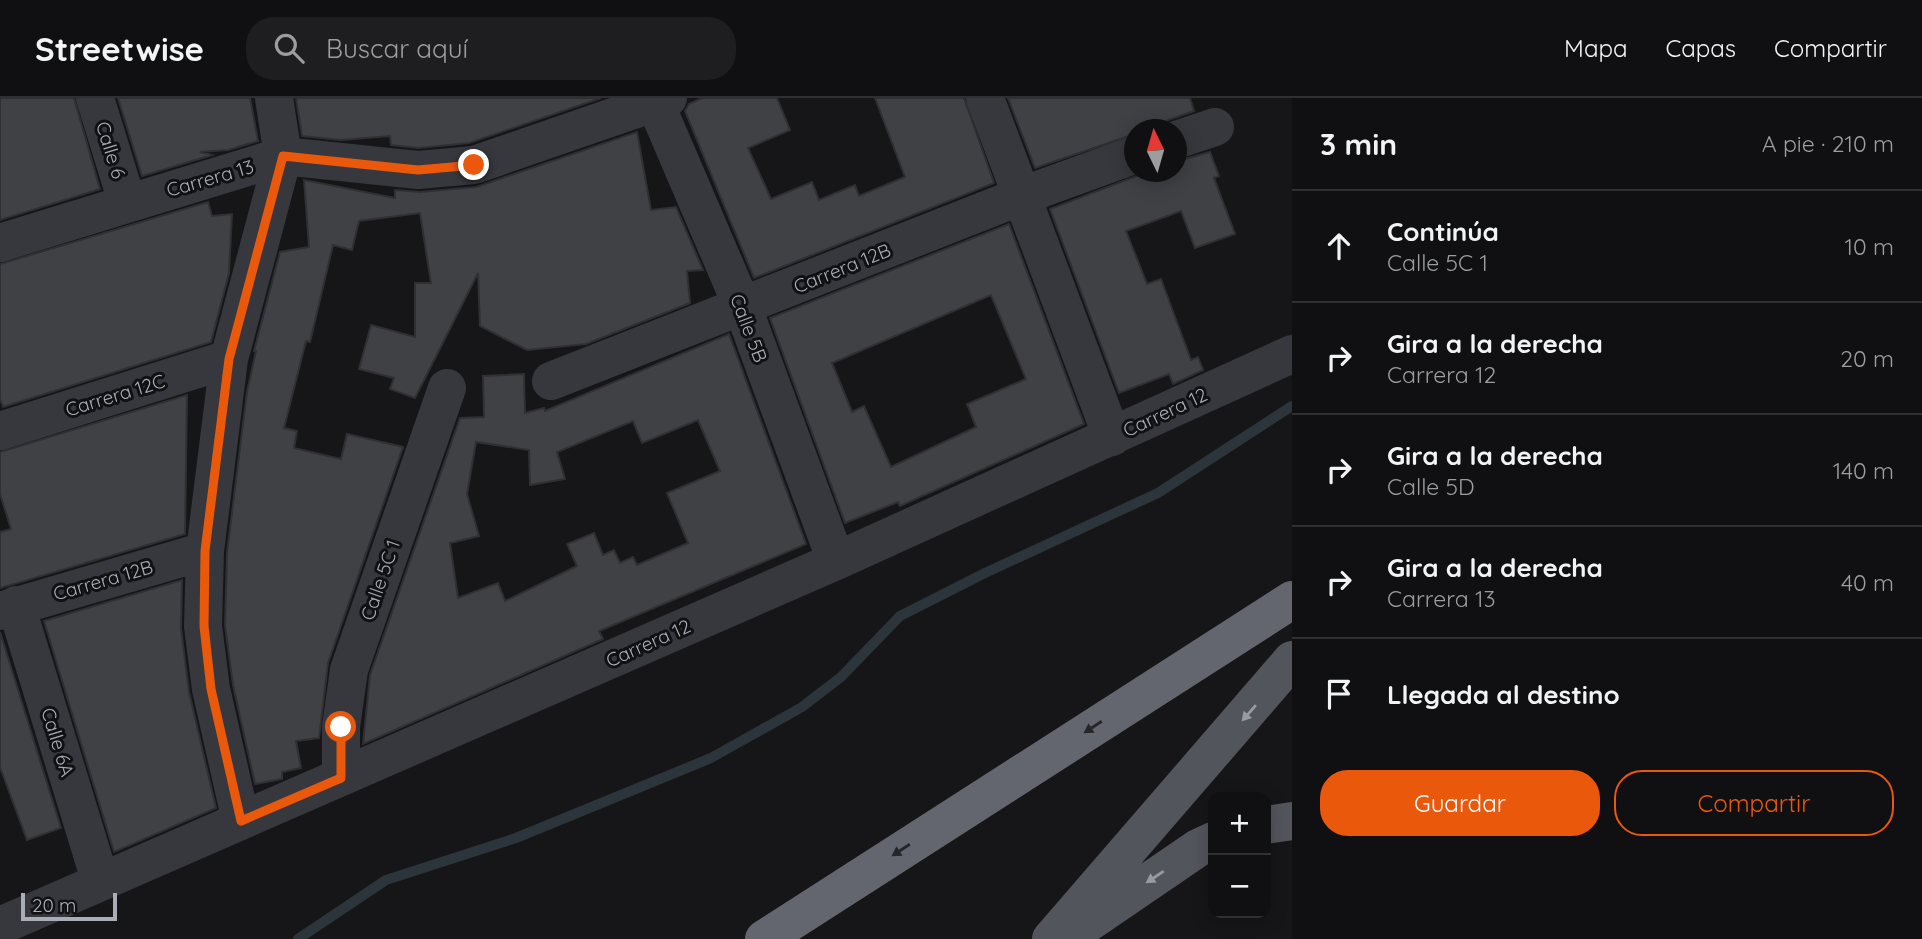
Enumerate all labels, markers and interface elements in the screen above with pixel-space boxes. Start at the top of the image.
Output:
search box [246,17,736,80]
text: Streetwise [35,28,204,69]
icon: search [270,29,308,67]
text: Buscar aquí [326,32,468,65]
text: Mapa [1564,33,1628,63]
text: Capas [1666,33,1736,63]
text: Compartir [1774,33,1887,63]
street label: Calle 6 [91,118,131,182]
north arrow [1124,119,1187,182]
text: 3 min [1320,125,1397,163]
text: A pie · 210 m [1762,129,1894,158]
route end [458,149,489,180]
street label: Carrera 13 [164,154,256,202]
text: Continúa [1387,215,1499,248]
icon: ahead [1320,227,1358,265]
text: 10 m [1845,232,1894,261]
street label: Carrera 12B [790,238,894,298]
text: Calle 5C 1 [1387,248,1488,277]
street label: Calle 5B [725,290,773,366]
text: Gira a la derecha [1387,327,1603,360]
icon: right [1320,339,1358,377]
text: 20 m [1840,344,1894,373]
text: Carrera 12 [1387,360,1496,389]
street label: Carrera 12C [62,369,168,421]
street label: Carrera 12 [1119,382,1211,442]
text: Gira a la derecha [1387,439,1603,472]
icon: right [1320,451,1358,489]
text: 140 m [1833,456,1894,485]
text: Calle 5D [1387,472,1475,501]
street label: Calle 5C 1 [355,537,405,623]
text: Gira a la derecha [1387,551,1603,584]
street label: Carrera 12B [50,554,156,606]
icon: right [1320,563,1358,601]
text: 40 m [1841,568,1894,597]
text: Carrera 13 [1387,584,1496,613]
street label: Carrera 12 [602,614,694,672]
icon: arrive [1320,675,1358,713]
text: Llegada al destino [1387,678,1620,711]
one-way arrow [1242,704,1257,721]
street label: Calle 6A [36,705,80,779]
route start [325,711,356,742]
one-way arrow [1083,721,1103,734]
button: Guardar [1320,770,1600,836]
button: Compartir [1614,770,1894,836]
map controls [1208,792,1271,918]
button: + [1208,792,1271,855]
one-way arrow [892,844,911,857]
button: − [1208,855,1271,918]
one-way arrow [1146,870,1165,883]
scale bar [21,890,117,922]
text: 20 m [32,893,76,917]

